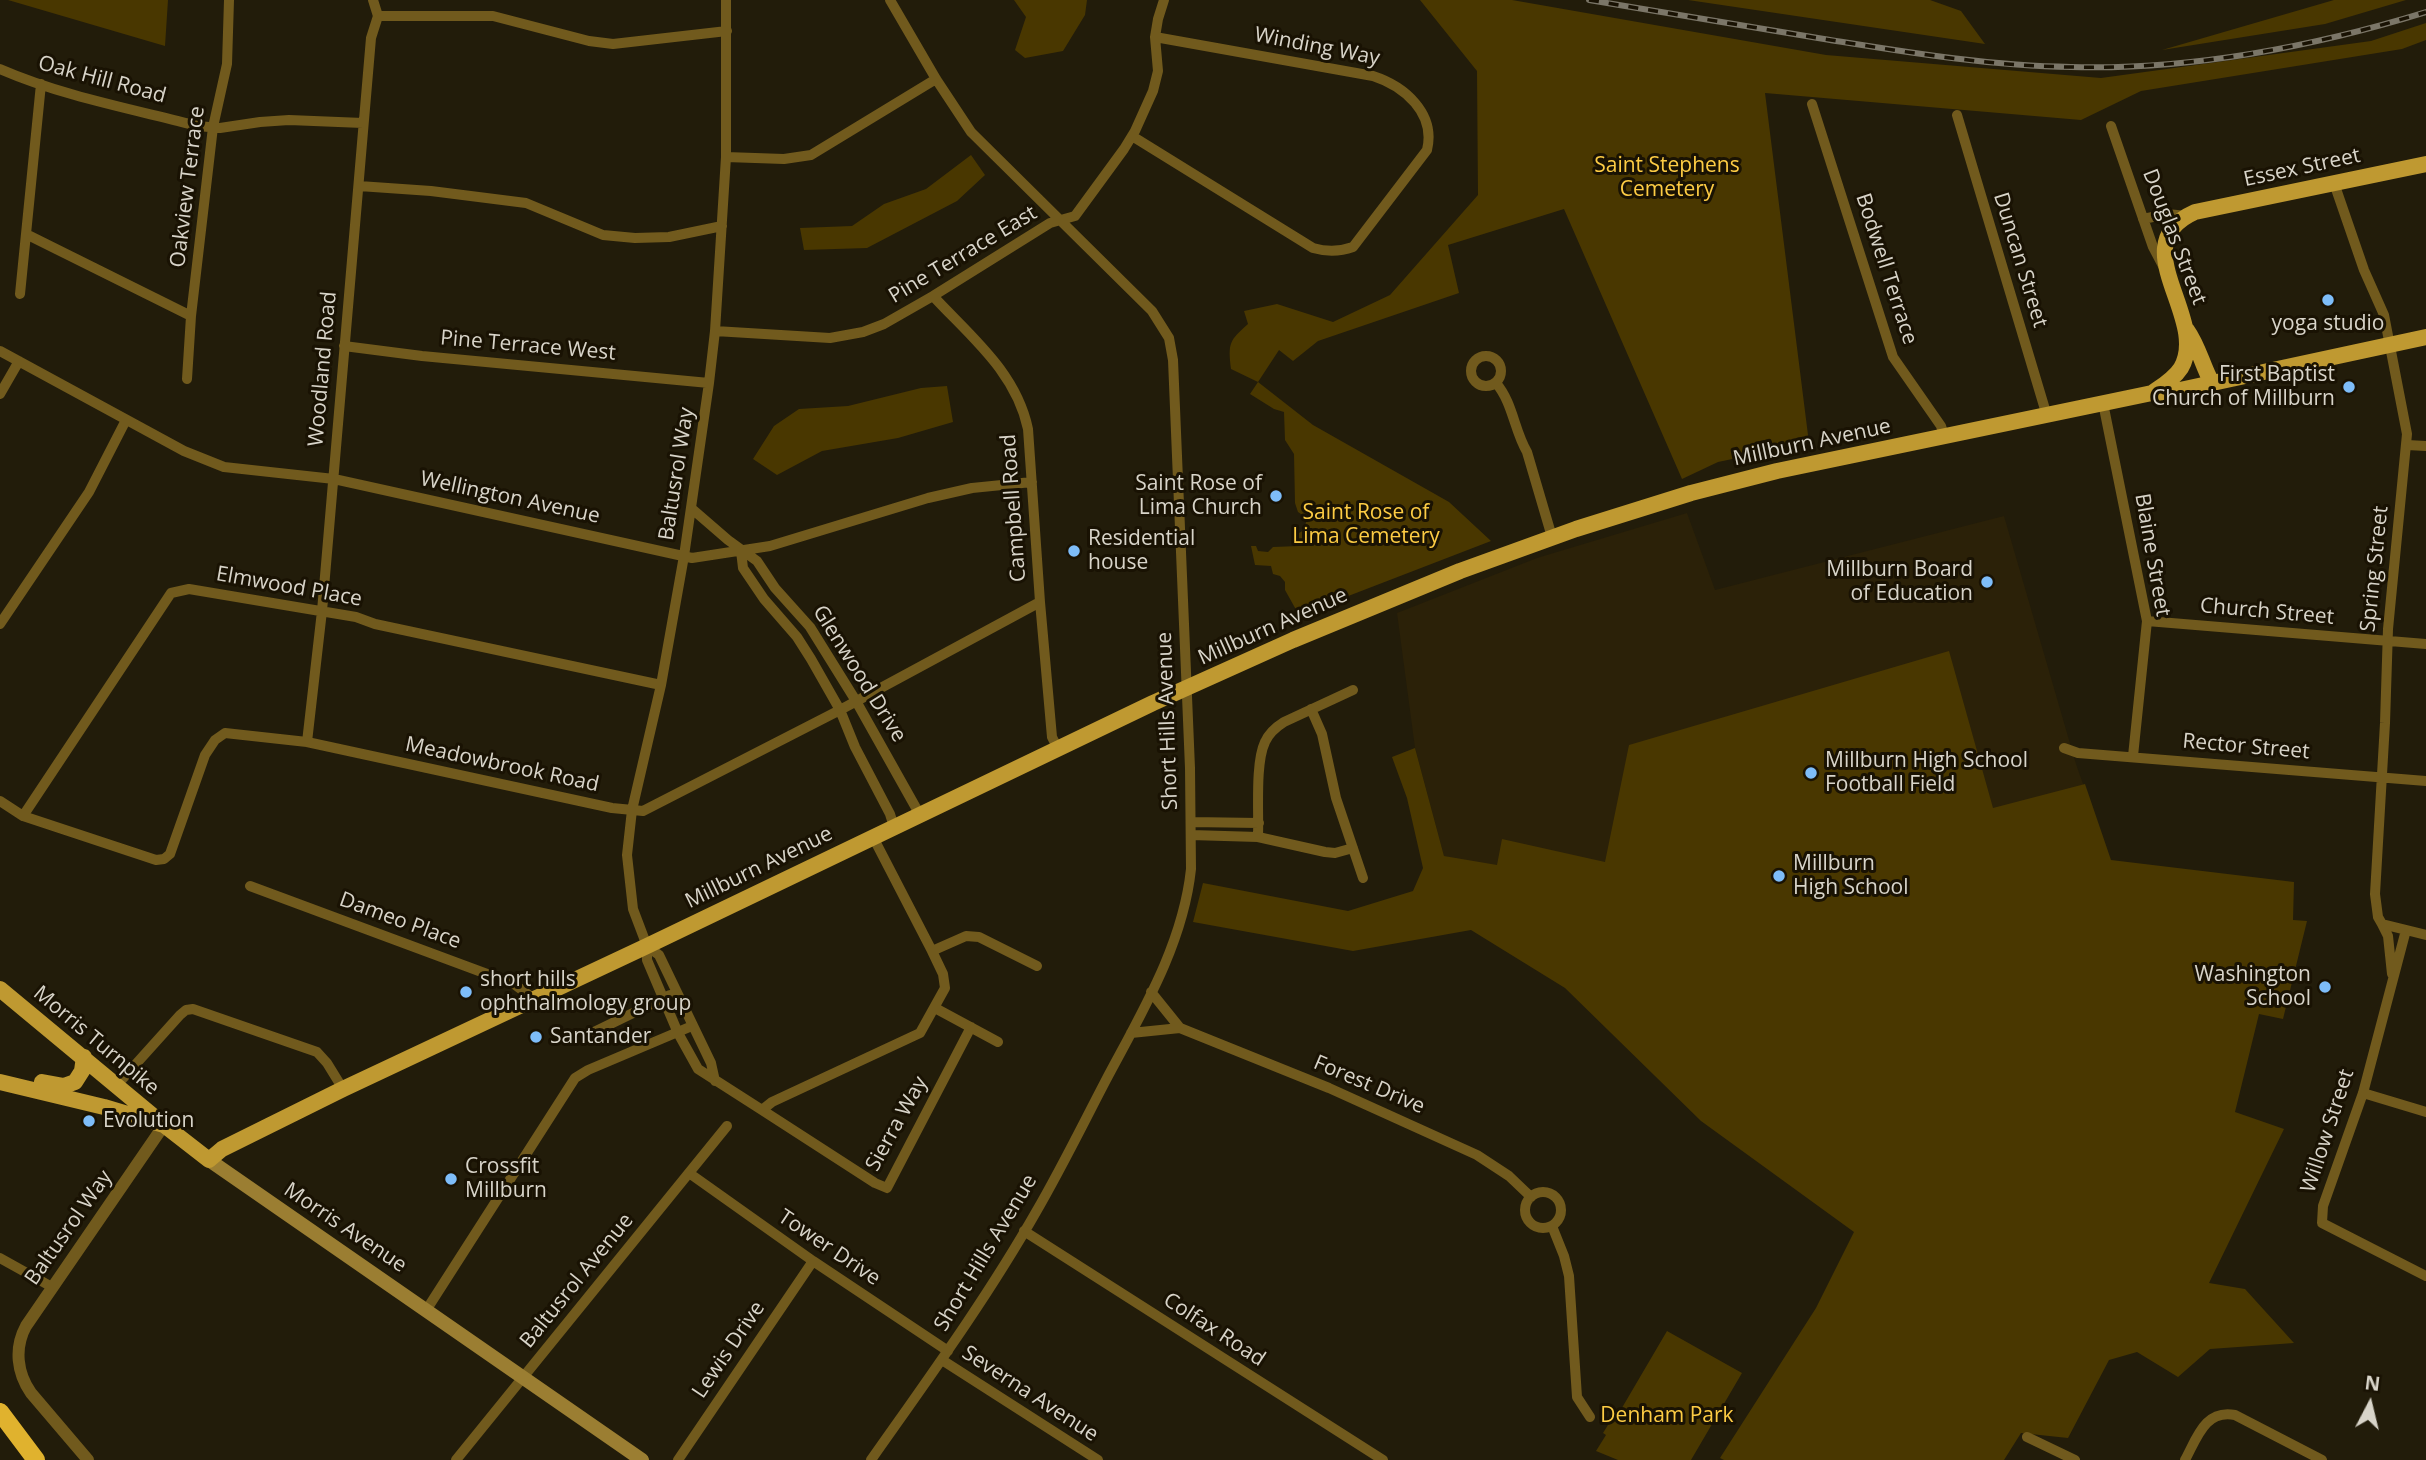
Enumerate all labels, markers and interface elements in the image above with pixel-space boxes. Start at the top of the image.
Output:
street label: Winding Way [1252,23,1382,71]
street label: Oak Hill Road [35,51,169,109]
street label: Oakview Terrace [166,105,210,269]
street label: Essex Street [2241,143,2363,193]
park label: Saint Stephens Cemetery [1594,153,1740,203]
street label: Douglas Street [2137,166,2211,308]
street label: Bodwell Terrace [1850,190,1922,348]
street label: Duncan Street [1988,190,2052,330]
street label: Pine Terrace East [884,201,1042,309]
street label: Woodland Road [304,290,342,448]
marker: yoga studio [2320,292,2336,308]
place label: yoga studio [2272,311,2384,337]
street label: Pine Terrace West [439,326,617,366]
place label: First Baptist Church of Millburn [2152,362,2335,412]
marker: First Baptist Church of Millburn [2341,379,2357,395]
street label: Baltusrol Way [654,406,700,542]
street label: Millburn Avenue [1731,414,1893,472]
street label: Campbell Road [996,433,1032,583]
street label: Wellington Avenue [418,467,602,529]
place label: Saint Rose of Lima Church [1135,471,1262,521]
marker: Saint Rose of Lima Church [1268,488,1284,504]
street label: Blaine Street [2129,491,2175,619]
park label: Saint Rose of Lima Cemetery [1292,500,1440,550]
street label: Spring Street [2356,505,2394,633]
place label: Residential house [1088,526,1195,576]
marker: Residential house [1066,543,1082,559]
place label: Millburn Board of Education [1826,557,1973,607]
street label: Elmwood Place [214,562,364,612]
marker: Millburn Board of Education [1979,574,1995,590]
street label: Millburn Avenue [1195,583,1351,671]
street label: Church Street [2199,594,2335,630]
street label: Glenwood Drive [807,601,911,747]
street label: Short Hills Avenue [1152,631,1184,811]
street label: Rector Street [2181,729,2311,765]
street label: Meadowbrook Road [403,732,601,798]
place label: Millburn High School Football Field [1825,748,2028,798]
marker: Millburn High School Football Field [1803,765,1819,781]
street label: Millburn Avenue [681,821,837,915]
place label: Millburn High School [1793,851,1909,901]
marker: Millburn High School [1771,868,1787,884]
street label: Dameo Place [336,887,464,955]
place label: Washington School [2194,962,2311,1012]
place label: short hills ophthalmology group [480,967,691,1017]
marker: Washington School [2317,979,2333,995]
street label: Morris Turnpike [28,981,164,1101]
marker: short hills ophthalmology group [458,984,474,1000]
place label: Santander [550,1024,651,1050]
marker: Santander [528,1029,544,1045]
street label: Forest Drive [1310,1050,1428,1120]
street label: Willow Street [2296,1066,2360,1196]
street label: Sierra Way [861,1072,933,1176]
place label: Evolution [103,1108,194,1134]
marker: Evolution [81,1113,97,1129]
place label: Crossfit Millburn [465,1154,547,1204]
street label: Baltusrol Way [20,1166,118,1290]
street label: Short Hills Avenue [929,1170,1043,1336]
marker: Crossfit Millburn [443,1171,459,1187]
street label: Morris Avenue [279,1178,411,1278]
street label: Tower Drive [773,1205,885,1291]
street label: Baltusrol Avenue [515,1209,639,1353]
street label: Colfax Road [1158,1288,1270,1372]
street label: Lewis Drive [687,1297,771,1403]
street label: Severna Avenue [957,1341,1103,1447]
north arrow [2335,1369,2405,1439]
text: N [2363,1369,2382,1397]
park label: Denham Park [1600,1403,1734,1429]

